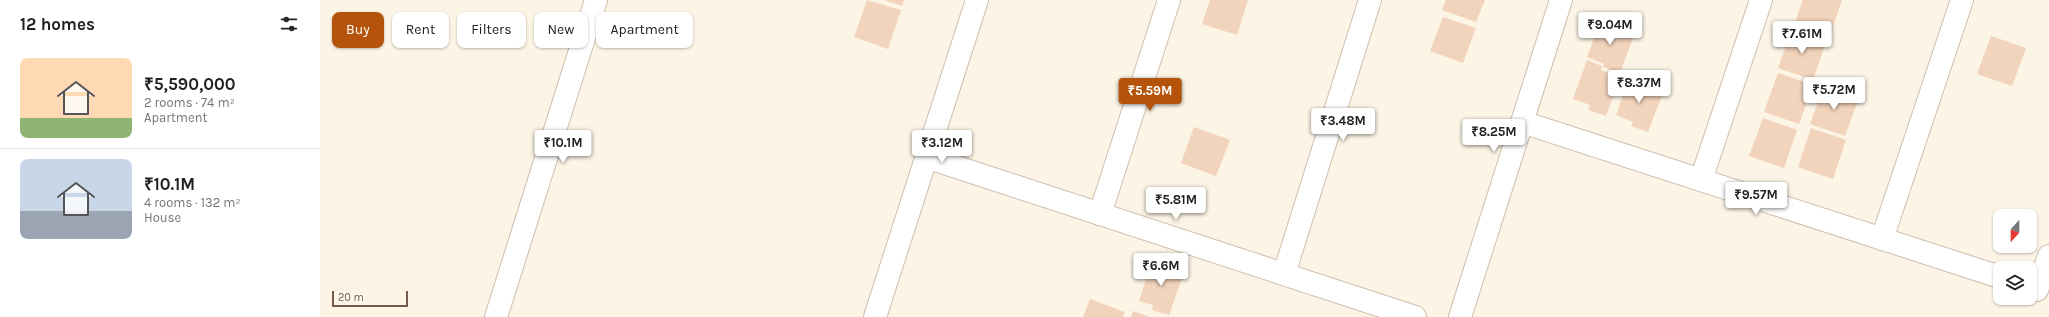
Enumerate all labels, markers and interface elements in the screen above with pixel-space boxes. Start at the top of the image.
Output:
chip: Buy [332,12,384,48]
chip: Rent [392,12,449,48]
chip: Filters [457,12,526,48]
chip: New [534,12,588,48]
chip: Apartment [596,12,693,48]
pin: ₹9.04M [1577,12,1643,46]
icon: filters [278,13,300,35]
text: 12 homes [20,14,95,34]
text: ₹9.04M [1587,17,1633,32]
pin: ₹7.61M [1769,21,1835,55]
text: ₹7.61M [1782,26,1822,41]
pin: ₹8.37M [1606,70,1672,104]
icon: home [52,74,100,122]
text: ₹5,590,000 [144,74,236,94]
text: ₹8.37M [1617,75,1661,90]
pin: ₹5.72M [1801,77,1867,111]
pin: ₹5.59M [1117,78,1183,112]
text: ₹5.72M [1812,82,1856,97]
text: ₹5.59M [1128,83,1172,98]
text: 2 rooms · 74 m² [144,95,235,110]
pin: ₹3.48M [1310,108,1376,142]
text: Apartment [144,110,207,125]
text: ₹3.48M [1320,113,1366,128]
pin: ₹8.25M [1461,119,1527,153]
text: ₹8.25M [1471,124,1517,139]
pin: ₹10.1M [530,130,596,164]
pin: ₹3.12M [909,130,975,164]
text: ₹10.1M [543,135,583,150]
text: ₹3.12M [921,135,963,150]
text: ₹10.1M [144,174,195,194]
icon: home [52,175,100,223]
pin: ₹9.57M [1723,182,1789,216]
pin: ₹5.81M [1143,187,1209,221]
text: ₹9.57M [1734,187,1778,202]
text: ₹5.81M [1155,192,1197,207]
text: 4 rooms · 132 m² [144,195,241,210]
north arrow [1993,209,2037,253]
map controls [1993,209,2037,305]
text: House [144,210,181,225]
pin: ₹6.6M [1133,253,1189,287]
text: ₹6.6M [1142,258,1180,273]
button: layers [1993,261,2037,305]
scale bar [332,289,408,308]
text: 20 m [338,291,364,304]

